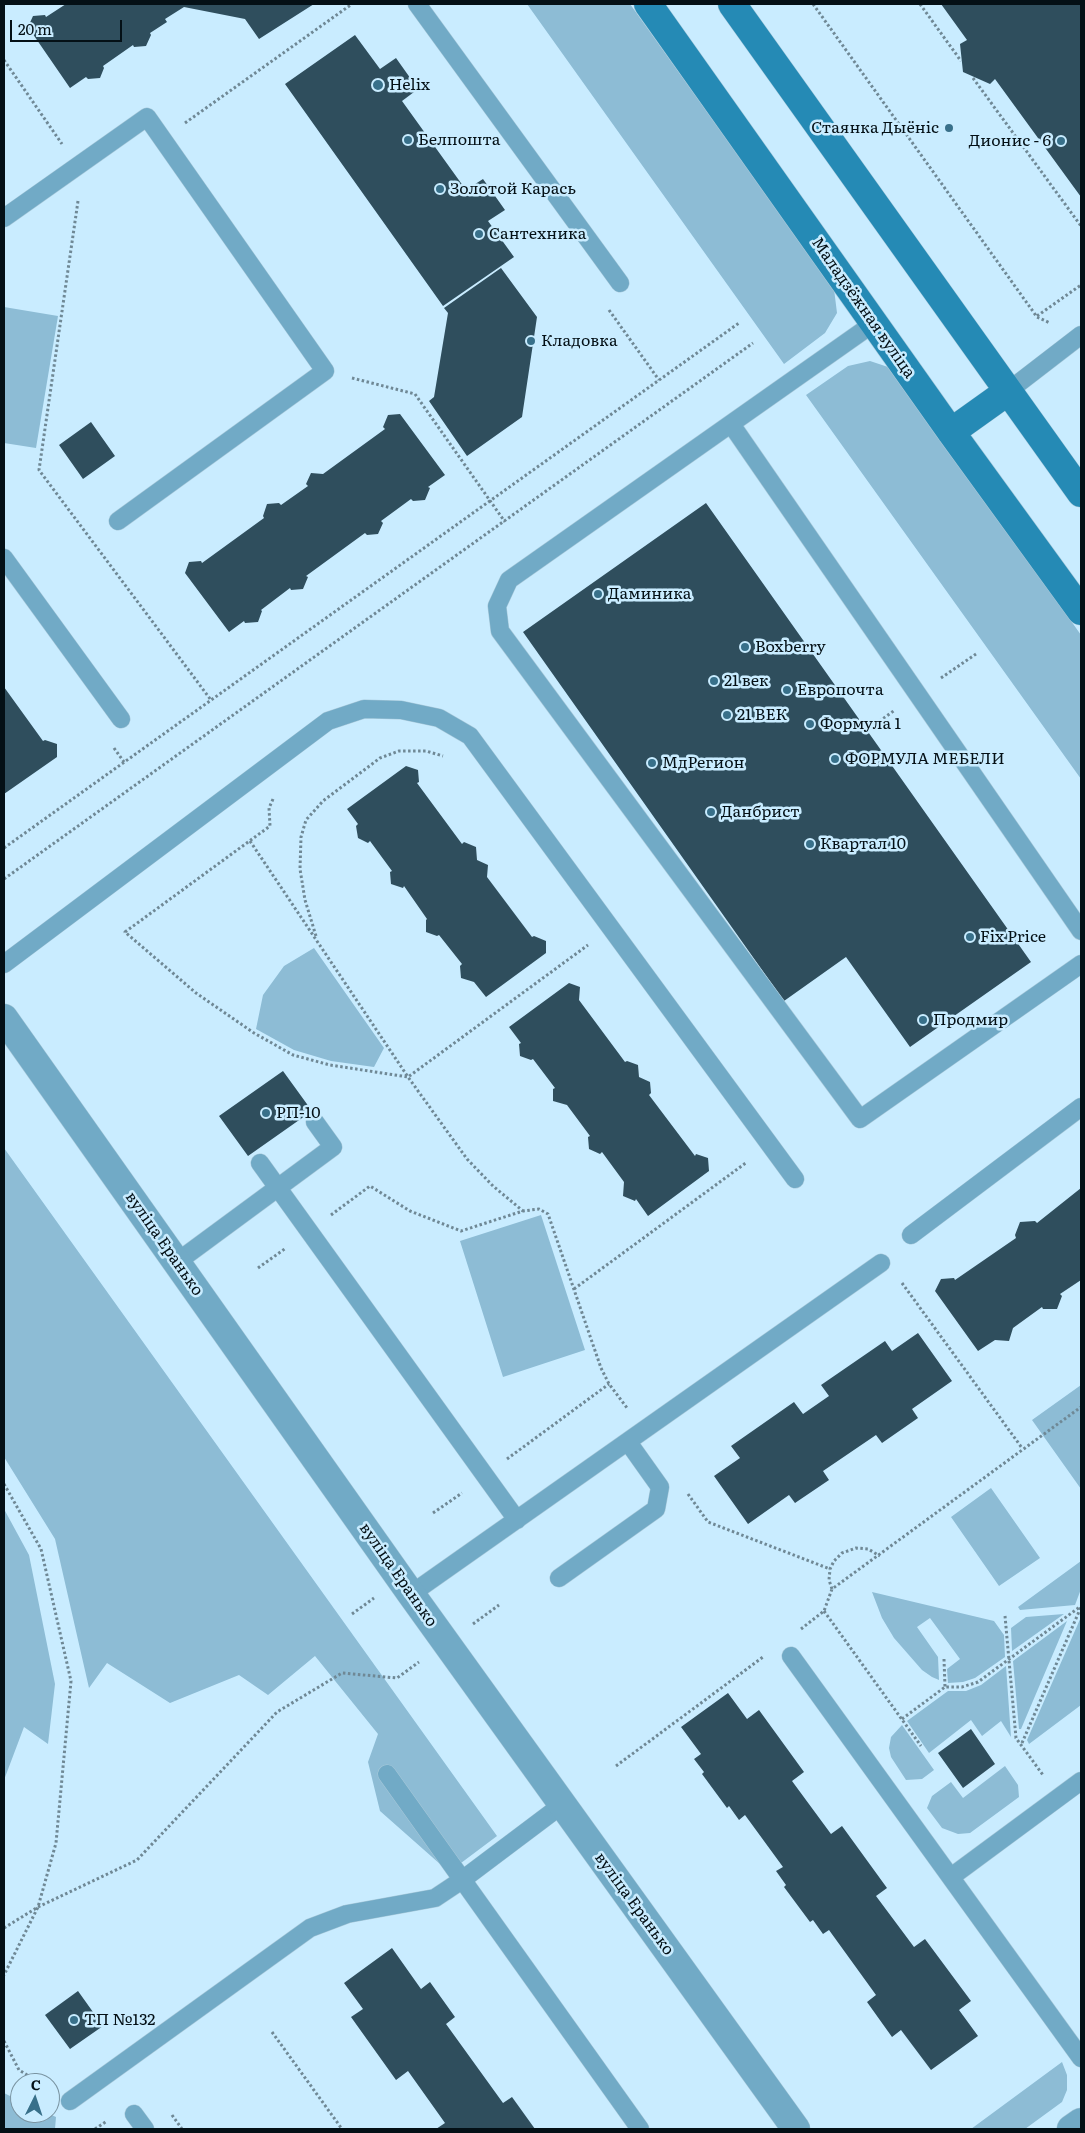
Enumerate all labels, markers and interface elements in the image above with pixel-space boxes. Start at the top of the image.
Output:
scale bar [12,10,125,42]
text: 20 m [18,17,52,40]
place label: Helix [389,75,430,95]
marker: Helix [371,78,385,92]
place label: Стаянка Дыёніс [811,118,939,138]
marker: Стаянка Дыёніс [943,122,955,134]
place label: Белпошта [418,130,500,150]
place label: Дионис - 6 [969,131,1051,151]
marker: Белпошта [402,134,414,146]
marker: Дионис - 6 [1055,135,1067,147]
place label: Золотой Карась [450,179,576,199]
marker: Золотой Карась [434,183,446,195]
place label: Сантехника [489,224,586,244]
marker: Сантехника [473,228,485,240]
street label: Маладзёжная вуліца [807,234,919,382]
place label: Кладовка [541,331,618,351]
marker: Кладовка [525,335,537,347]
place label: Даминика [608,584,691,604]
marker: Даминика [592,588,604,600]
place label: Boxberry [755,637,826,657]
marker: Boxberry [739,641,751,653]
place label: 21 век [724,671,769,691]
marker: 21 век [708,675,720,687]
place label: Европочта [797,680,884,700]
marker: Европочта [781,684,793,696]
place label: 21 ВЕК [737,705,787,725]
marker: 21 ВЕК [721,709,733,721]
place label: Формула 1 [820,714,901,734]
marker: Формула 1 [804,718,816,730]
place label: ФОРМУЛА МЕБЕЛИ [845,749,1005,769]
place label: МдРегион [662,753,744,773]
marker: ФОРМУЛА МЕБЕЛИ [829,753,841,765]
marker: МдРегион [646,757,658,769]
place label: Данбрист [721,802,799,822]
marker: Данбрист [705,806,717,818]
place label: Квартал 10 [820,834,906,854]
marker: Квартал 10 [804,838,816,850]
place label: Fix Price [980,927,1046,947]
marker: Fix Price [964,931,976,943]
place label: Продмир [933,1010,1008,1030]
marker: Продмир [917,1014,929,1026]
place label: РП-10 [276,1103,320,1123]
marker: РП-10 [260,1107,272,1119]
street label: вуліца Еранько [121,1188,207,1300]
street label: вуліца Еранько [355,1519,441,1631]
street label: вуліца Еранько [590,1849,678,1959]
place label: ТП №132 [84,2010,155,2030]
marker: ТП №132 [68,2014,80,2026]
north arrow [10,2073,60,2123]
text: С [30,2074,42,2094]

